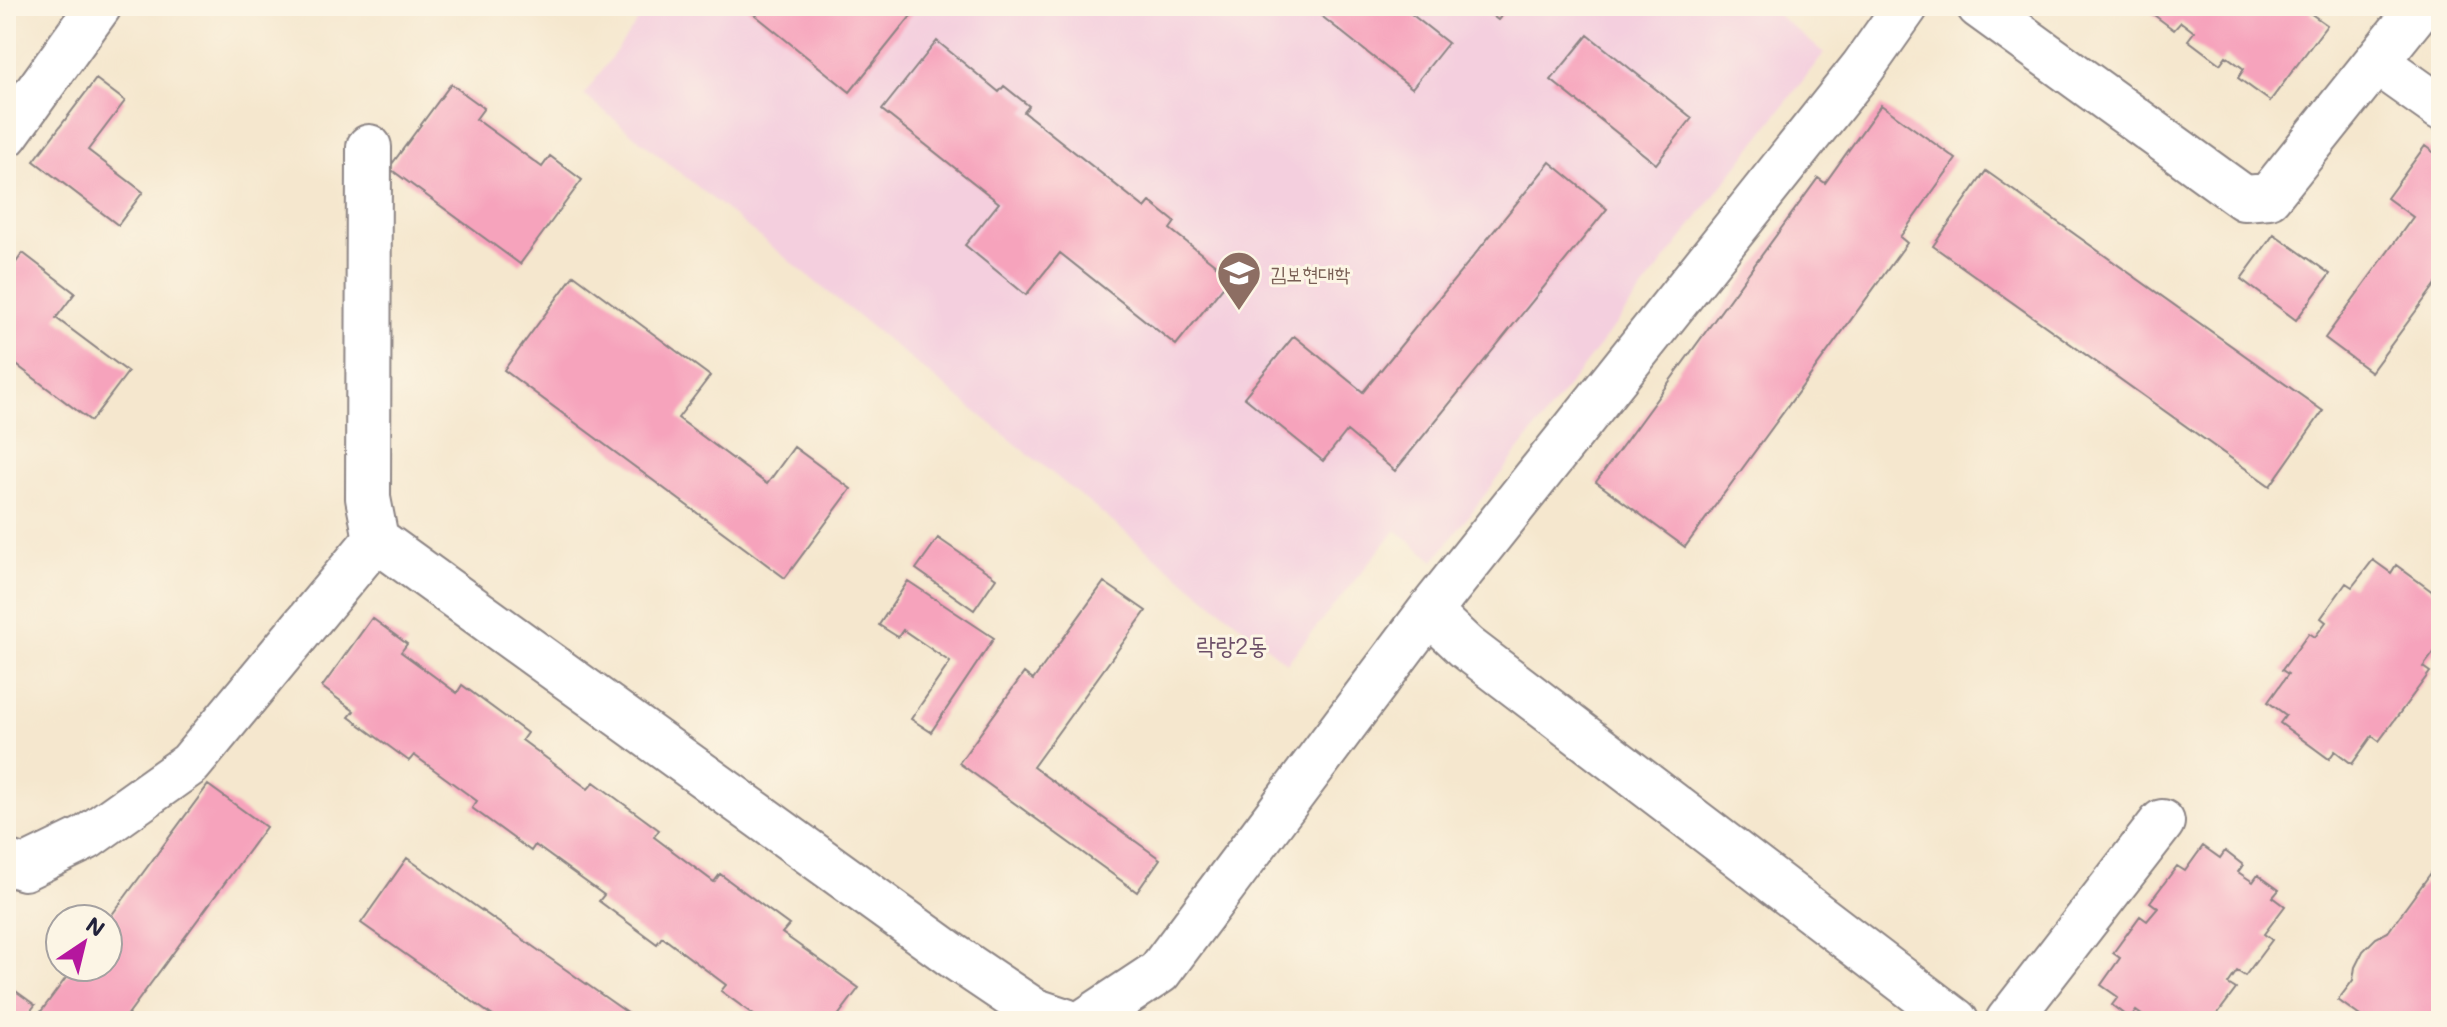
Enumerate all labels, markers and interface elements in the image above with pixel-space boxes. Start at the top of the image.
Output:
school or university icon: 김보현대학 [1215,249,1263,312]
place label: 김보현대학 [1270,260,1350,286]
district label: 락랑2동 [1196,629,1268,660]
north arrow [44,903,124,983]
text: N [81,910,111,943]

